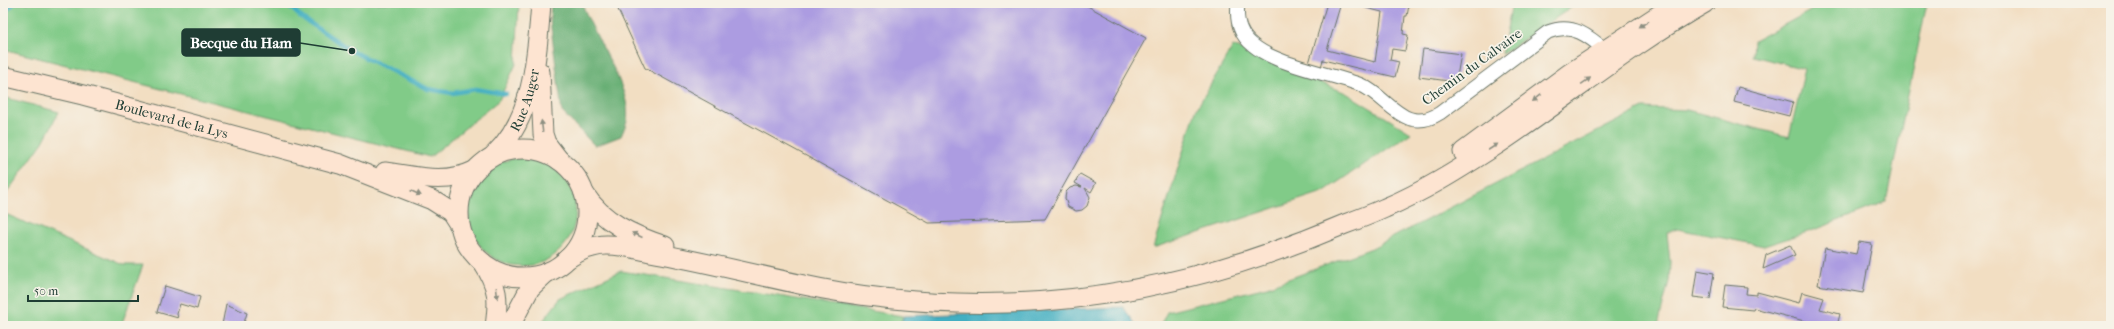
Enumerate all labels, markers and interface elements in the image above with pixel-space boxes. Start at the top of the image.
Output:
one-way arrow [1638,20,1649,27]
street label: Chemin du Calvaire [1419,25,1525,109]
callout: Becque du Ham [182,29,300,56]
text: Becque du Ham [190,34,292,52]
street label: Rue Auger [506,67,542,134]
one-way arrow [1581,77,1592,85]
one-way arrow [1532,94,1542,102]
street label: Boulevard de la Lys [113,96,230,142]
one-way arrow [539,120,545,132]
one-way arrow [1488,143,1498,151]
one-way arrow [410,189,422,196]
one-way arrow [632,232,643,238]
scale bar [28,277,138,303]
text: 50 m [34,284,58,298]
one-way arrow [493,287,500,299]

